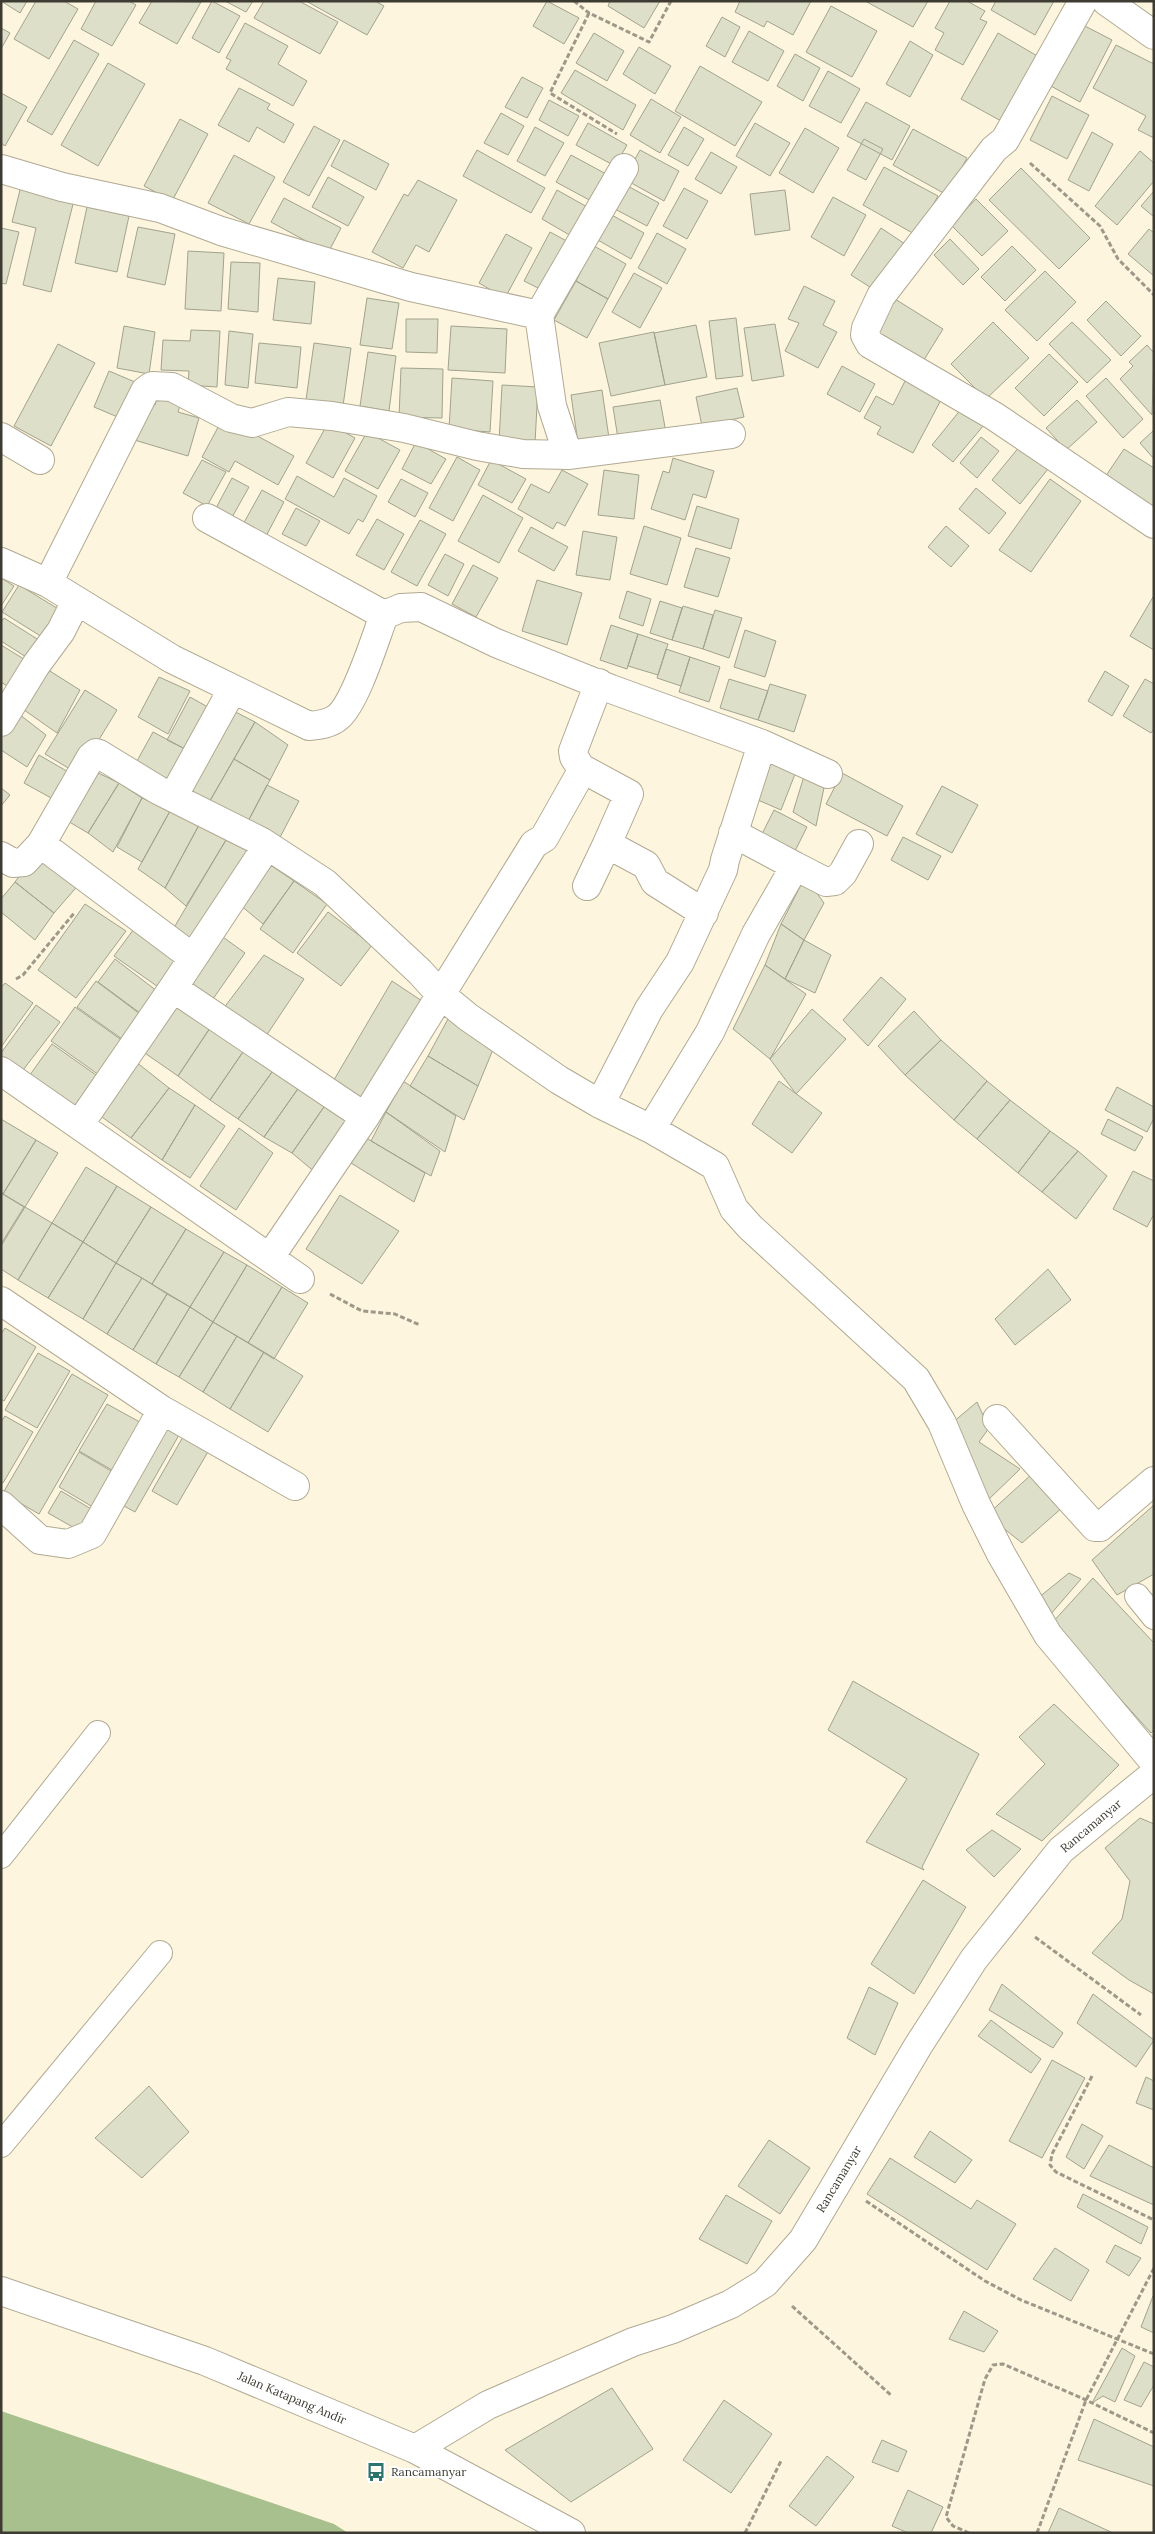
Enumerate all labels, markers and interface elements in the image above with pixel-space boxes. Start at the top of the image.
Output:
street label: Rancamanyar [1057,1795,1125,1856]
street label: Rancamanyar [813,2142,865,2215]
street label: Jalan Katapang Andir [235,2367,349,2428]
bus stop icon: Rancamanyar [365,2461,387,2483]
place label: Rancamanyar [391,2464,467,2479]

